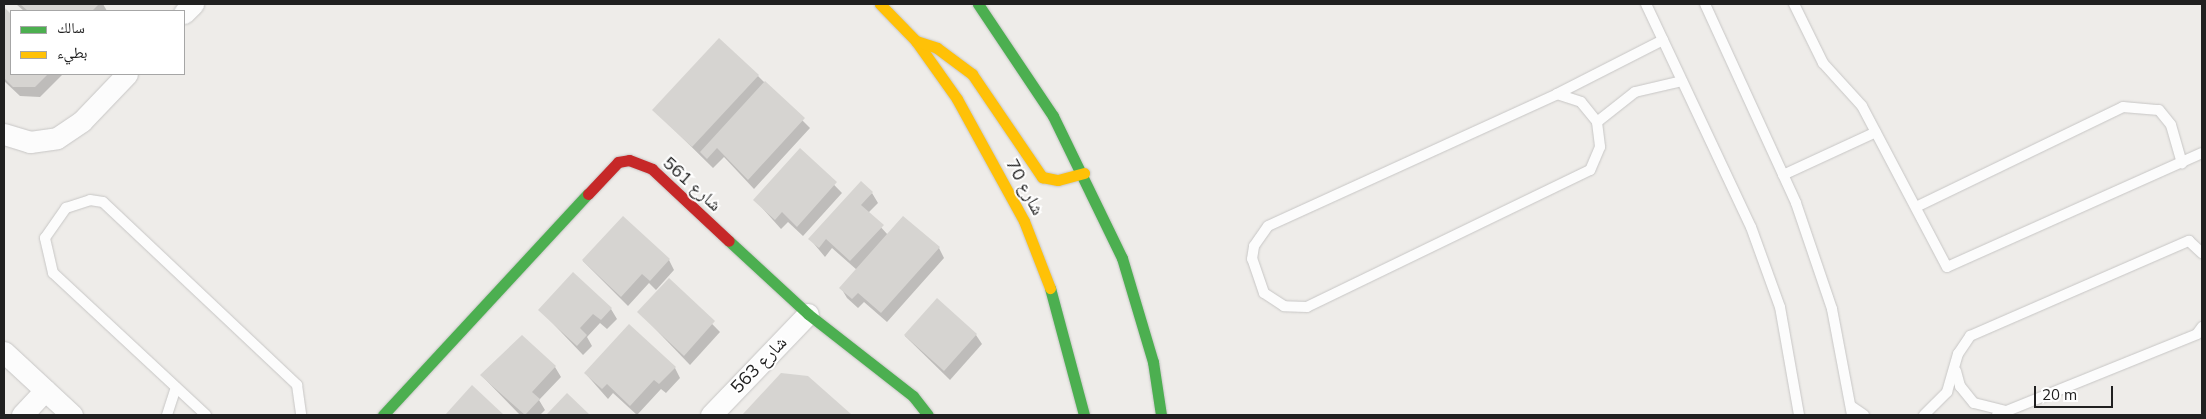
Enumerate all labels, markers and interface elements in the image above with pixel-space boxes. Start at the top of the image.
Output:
legend [10,10,185,75]
text: سالك [57,18,85,37]
text: بطيء [57,43,87,62]
street label: شارع 561 [658,152,726,216]
street label: شارع 70 [1001,155,1049,219]
street label: شارع 563 [726,332,792,398]
scale bar [2036,376,2115,408]
text: 20 m [2042,385,2077,404]

